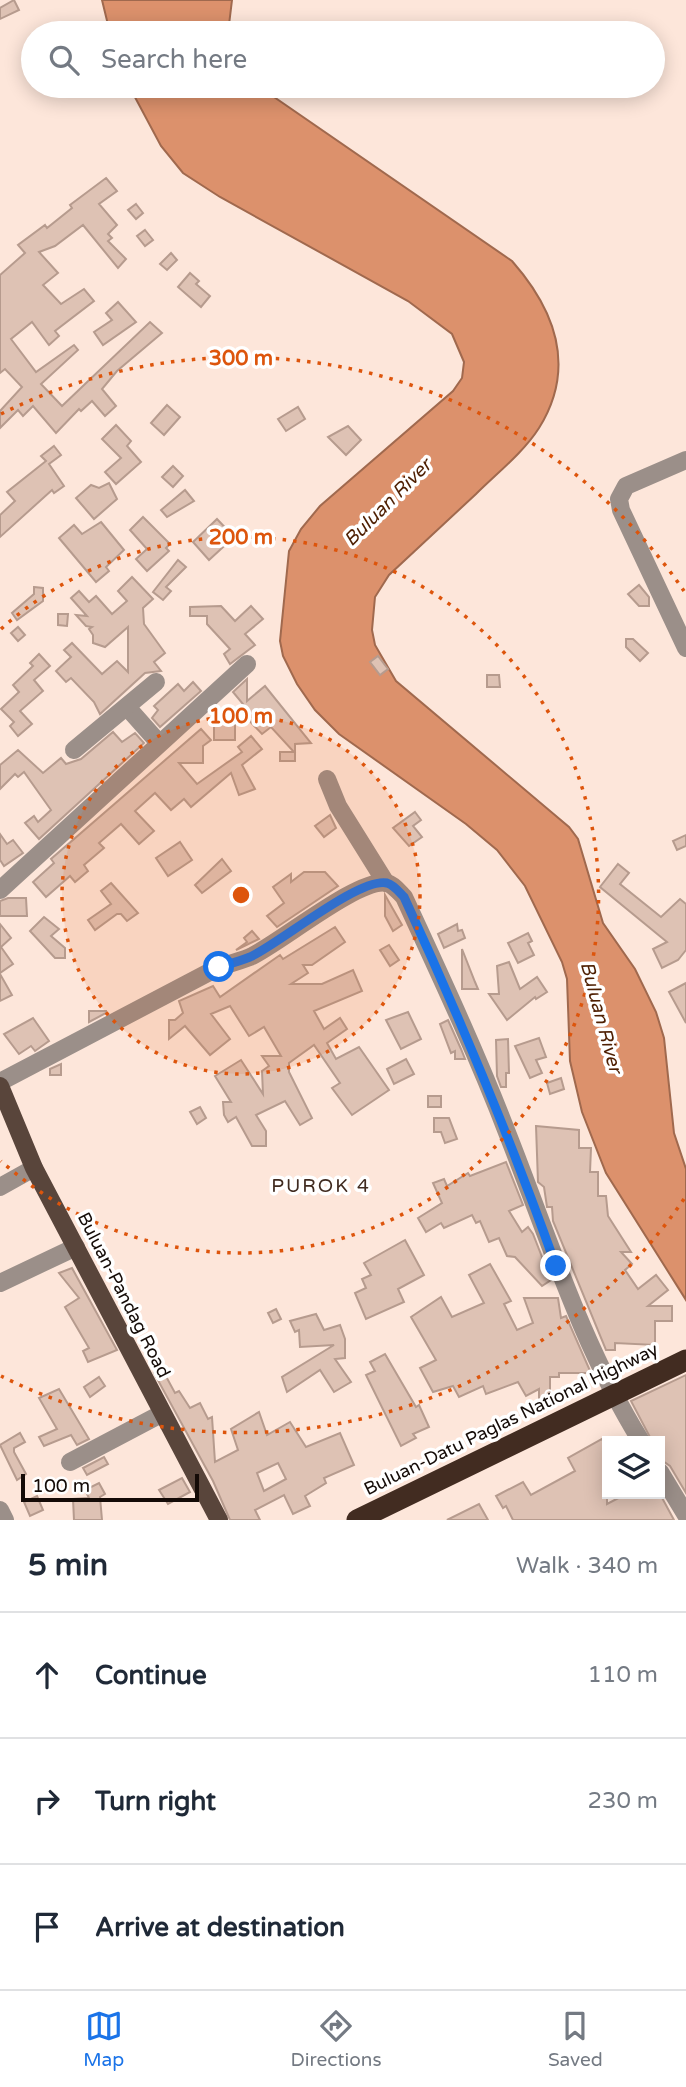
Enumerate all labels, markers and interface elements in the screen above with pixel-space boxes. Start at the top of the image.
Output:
search box [21,21,665,98]
icon: search [45,41,83,79]
text: Search here [101,44,247,75]
text: 300 m [209,346,273,371]
water label: Buluan River [340,453,438,551]
text: 200 m [209,525,273,550]
text: 100 m [209,704,273,729]
centre of rings [229,883,253,907]
route start [203,951,234,982]
water label: Buluan River [576,959,627,1078]
district label: PUROK 4 [271,1175,371,1197]
street label: Buluan-Pandag Road [73,1209,175,1381]
route end [540,1250,571,1281]
street label: Buluan-Datu Paglas National Highway [360,1338,662,1500]
map controls [602,1436,665,1499]
button: layers [602,1436,665,1499]
scale bar [21,1471,200,1503]
text: 100 m [32,1475,90,1497]
text: 5 min [28,1547,108,1584]
text: Walk · 340 m [516,1552,658,1580]
icon: ahead [28,1656,66,1694]
text: Continue [95,1660,207,1691]
text: 110 m [588,1661,658,1689]
icon: right [28,1782,66,1820]
text: Turn right [95,1786,216,1817]
text: 230 m [588,1787,658,1815]
icon: arrive [28,1908,66,1946]
text: Arrive at destination [95,1912,345,1943]
tab: Map [83,2007,124,2071]
tab: Directions [291,2007,382,2071]
tab: Saved [548,2007,603,2071]

